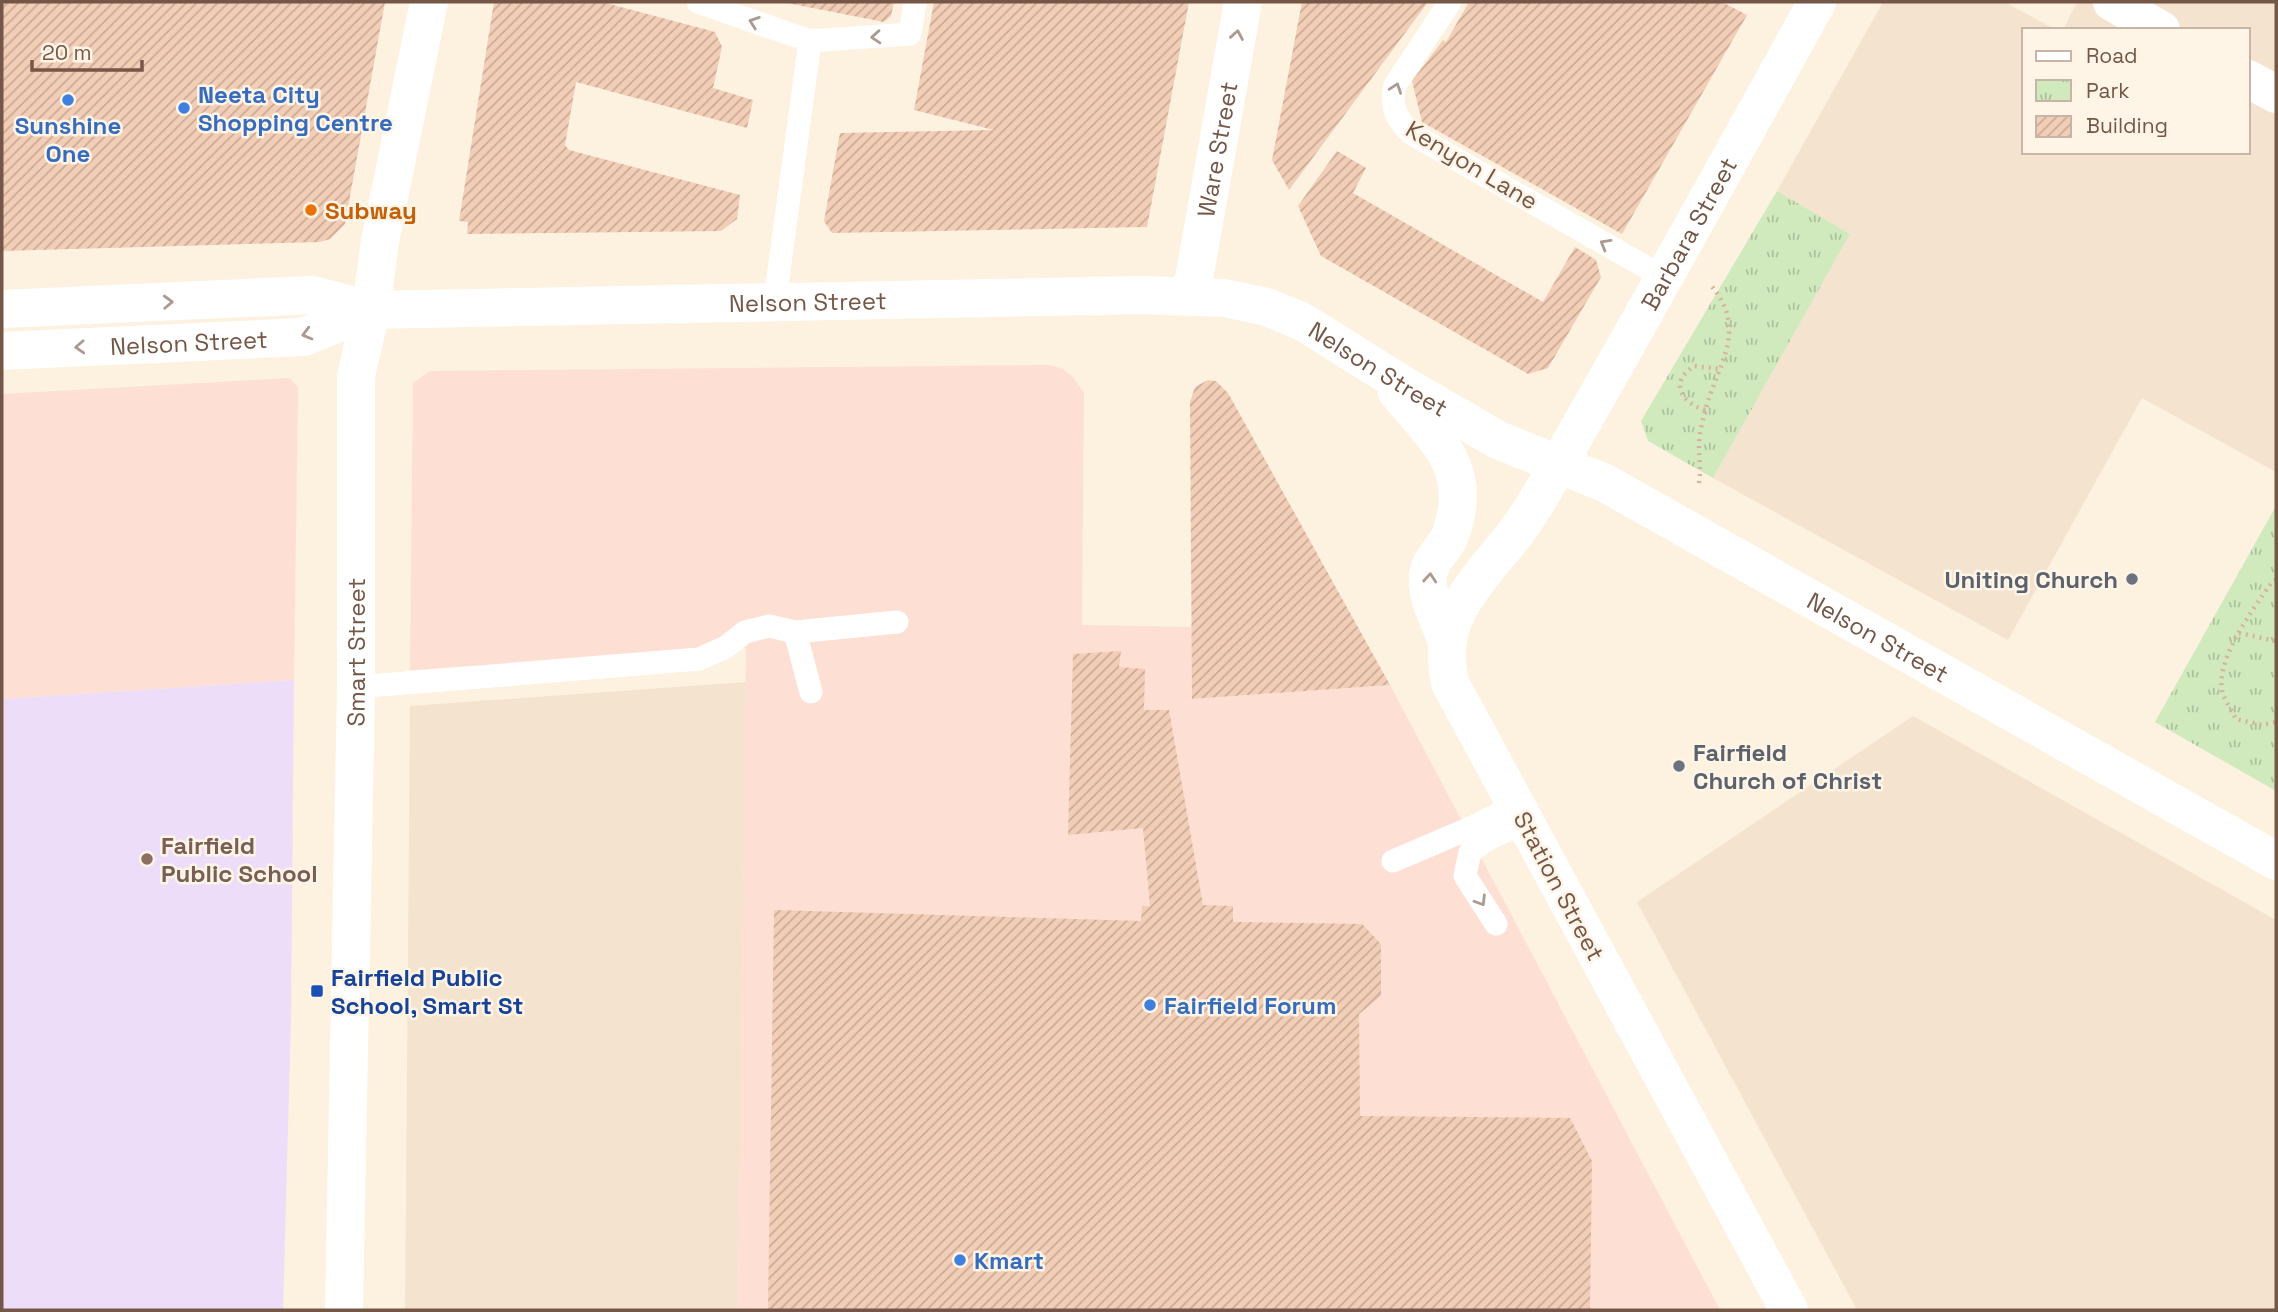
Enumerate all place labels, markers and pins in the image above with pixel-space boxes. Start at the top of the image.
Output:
place label: Neeta City Shopping Centre [198,79,393,138]
marker: Sunshine One [60,92,76,108]
marker: Neeta City Shopping Centre [176,100,192,116]
place label: Sunshine One [15,110,121,169]
place label: Subway [325,195,417,226]
marker: Subway [303,202,319,218]
place label: Uniting Church [1944,564,2118,595]
marker: Uniting Church [2124,571,2140,587]
place label: Fairfield Church of Christ [1693,737,1882,796]
marker: Fairfield Church of Christ [1671,758,1687,774]
place label: Fairfield Public School [161,830,318,889]
marker: Fairfield Public School [139,851,155,867]
place label: Fairfield Public School, Smart St [331,962,524,1021]
marker: Fairfield Public School, Smart St [309,983,325,999]
place label: Fairfield Forum [1164,990,1336,1021]
marker: Fairfield Forum [1142,997,1158,1013]
place label: Kmart [974,1245,1044,1276]
marker: Kmart [952,1252,968,1268]

